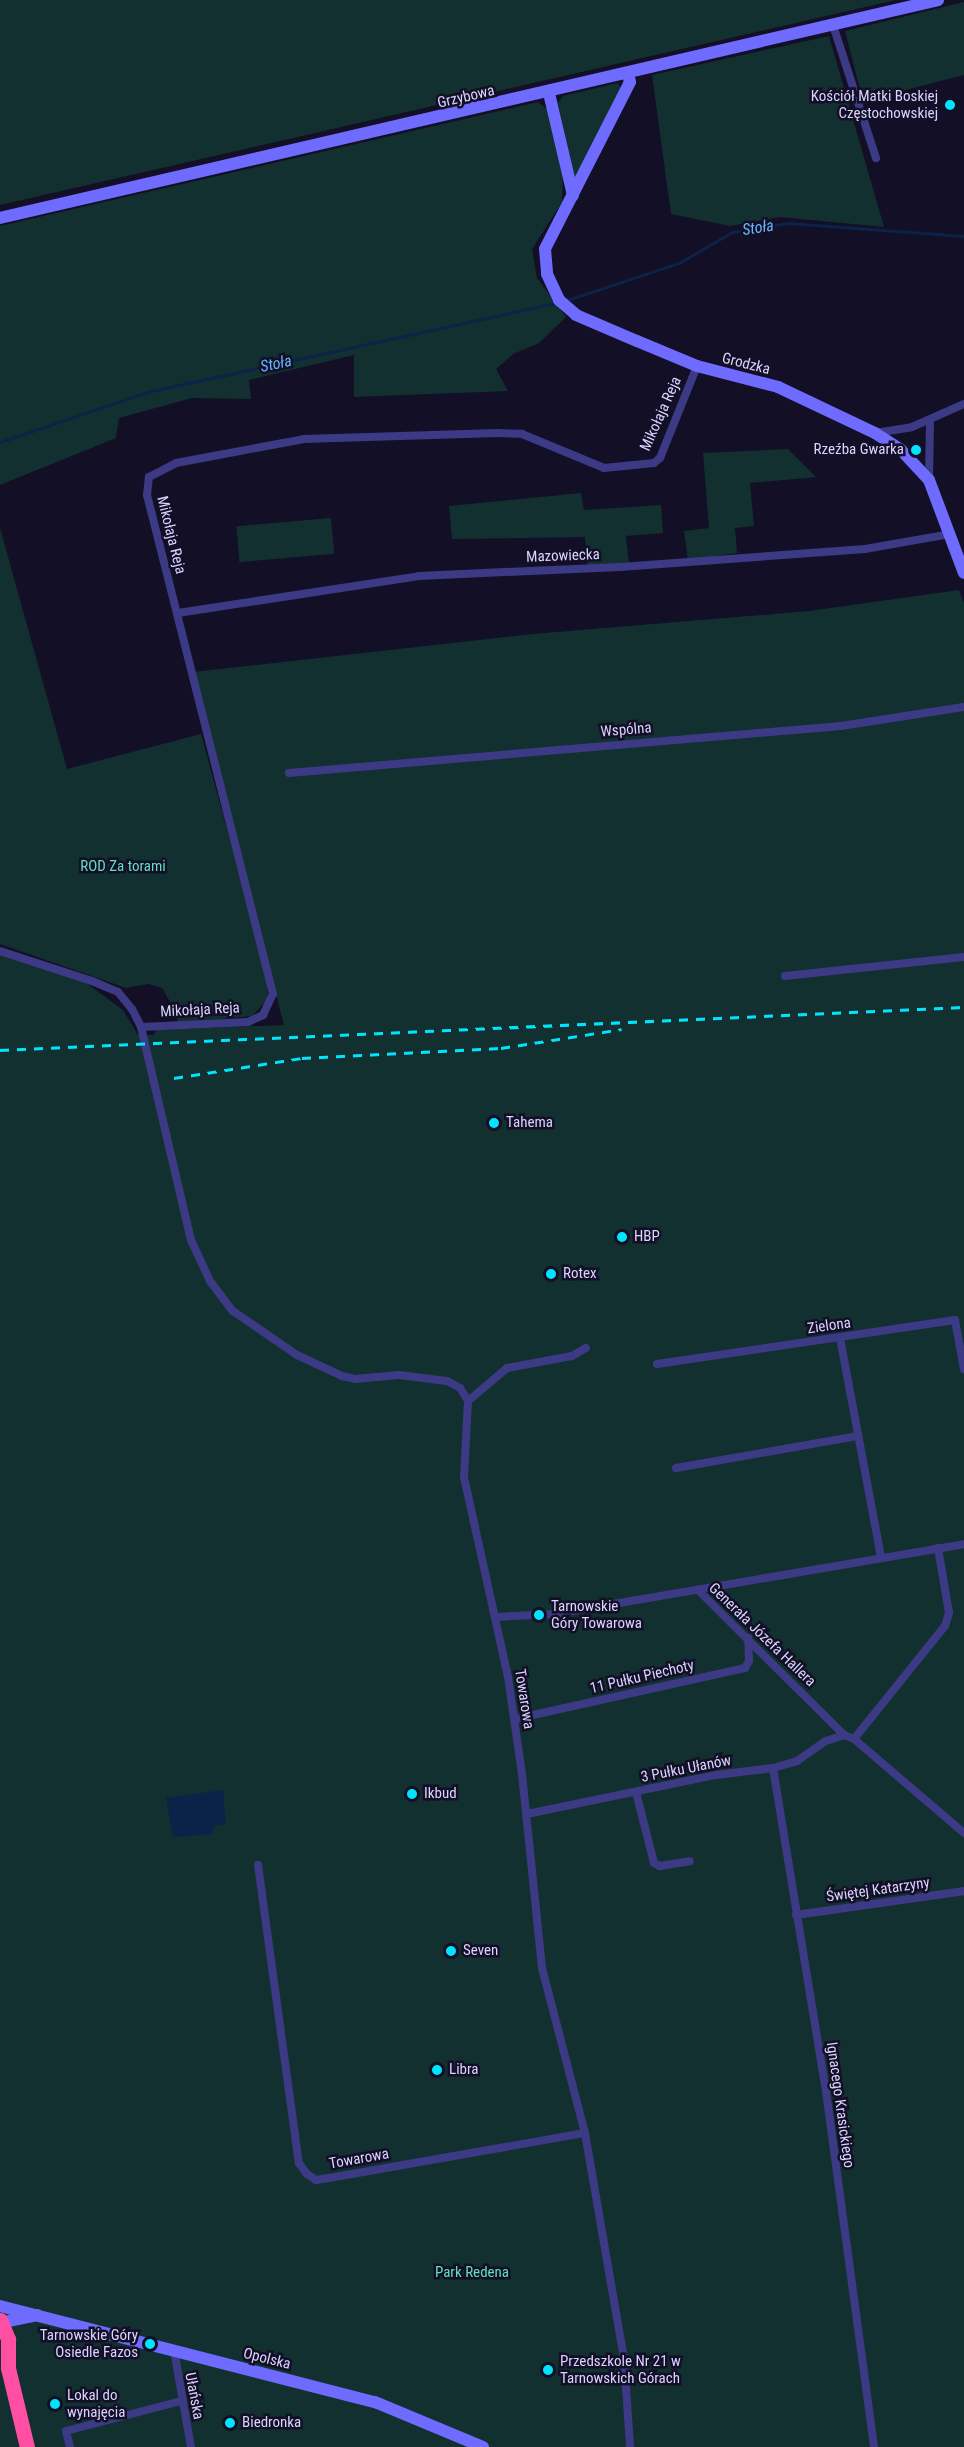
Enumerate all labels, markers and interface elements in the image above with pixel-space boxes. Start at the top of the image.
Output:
street label: Grzybowa [436,82,496,112]
place label: Kościół Matki Boskiej Częstochowskiej [811,87,938,122]
marker: Kościół Matki Boskiej Częstochowskiej [943,98,957,112]
water label: Stoła [741,216,775,240]
street label: Grodzka [720,349,772,379]
water label: Stoła [259,351,293,377]
street label: Mikołaja Reja [637,374,685,454]
place label: Rzeźba Gwarka [814,441,904,459]
marker: Rzeźba Gwarka [909,443,923,457]
street label: Mikołaja Reja [153,494,189,576]
street label: Mazowiecka [526,546,600,566]
street label: Wspólna [600,719,652,741]
park label: ROD Za torami [80,858,166,876]
street label: Mikołaja Reja [160,999,240,1021]
place label: Tahema [506,1114,553,1132]
marker: Tahema [487,1116,501,1130]
place label: HBP [634,1228,660,1246]
marker: HBP [615,1230,629,1244]
place label: Rotex [563,1265,597,1283]
marker: Rotex [544,1267,558,1281]
street label: Zielona [806,1314,852,1338]
street label: Generała Józefa Hallera [705,1579,819,1691]
place label: Tarnowskie Góry Towarowa [551,1597,642,1632]
marker: Tarnowskie Góry Towarowa [532,1608,546,1622]
street label: 11 Pułku Piechoty [588,1656,696,1698]
street label: Towarowa [510,1668,538,1730]
street label: 3 Pułku Ułanów [639,1751,733,1787]
place label: Ikbud [424,1785,457,1803]
marker: Ikbud [405,1787,419,1801]
street label: Świętej Katarzyny [825,1874,931,1906]
place label: Seven [463,1942,498,1960]
marker: Seven [444,1944,458,1958]
street label: Ignacego Krasickiego [822,2041,858,2169]
place label: Libra [449,2061,478,2079]
marker: Libra [430,2063,444,2077]
street label: Towarowa [328,2145,390,2173]
park label: Park Redena [435,2264,509,2282]
place label: Tarnowskie Góry Osiedle Fazos [40,2326,138,2361]
marker: Tarnowskie Góry Osiedle Fazos [143,2337,157,2351]
street label: Opolska [241,2344,293,2374]
place label: Przedszkole Nr 21 w Tarnowskich Górach [560,2352,681,2387]
marker: Przedszkole Nr 21 w Tarnowskich Górach [541,2363,555,2377]
street label: Ułańska [181,2371,207,2421]
place label: Lokal do wynajęcia [67,2386,125,2421]
marker: Lokal do wynajęcia [48,2397,62,2411]
place label: Biedronka [242,2414,301,2432]
marker: Biedronka [223,2416,237,2430]

